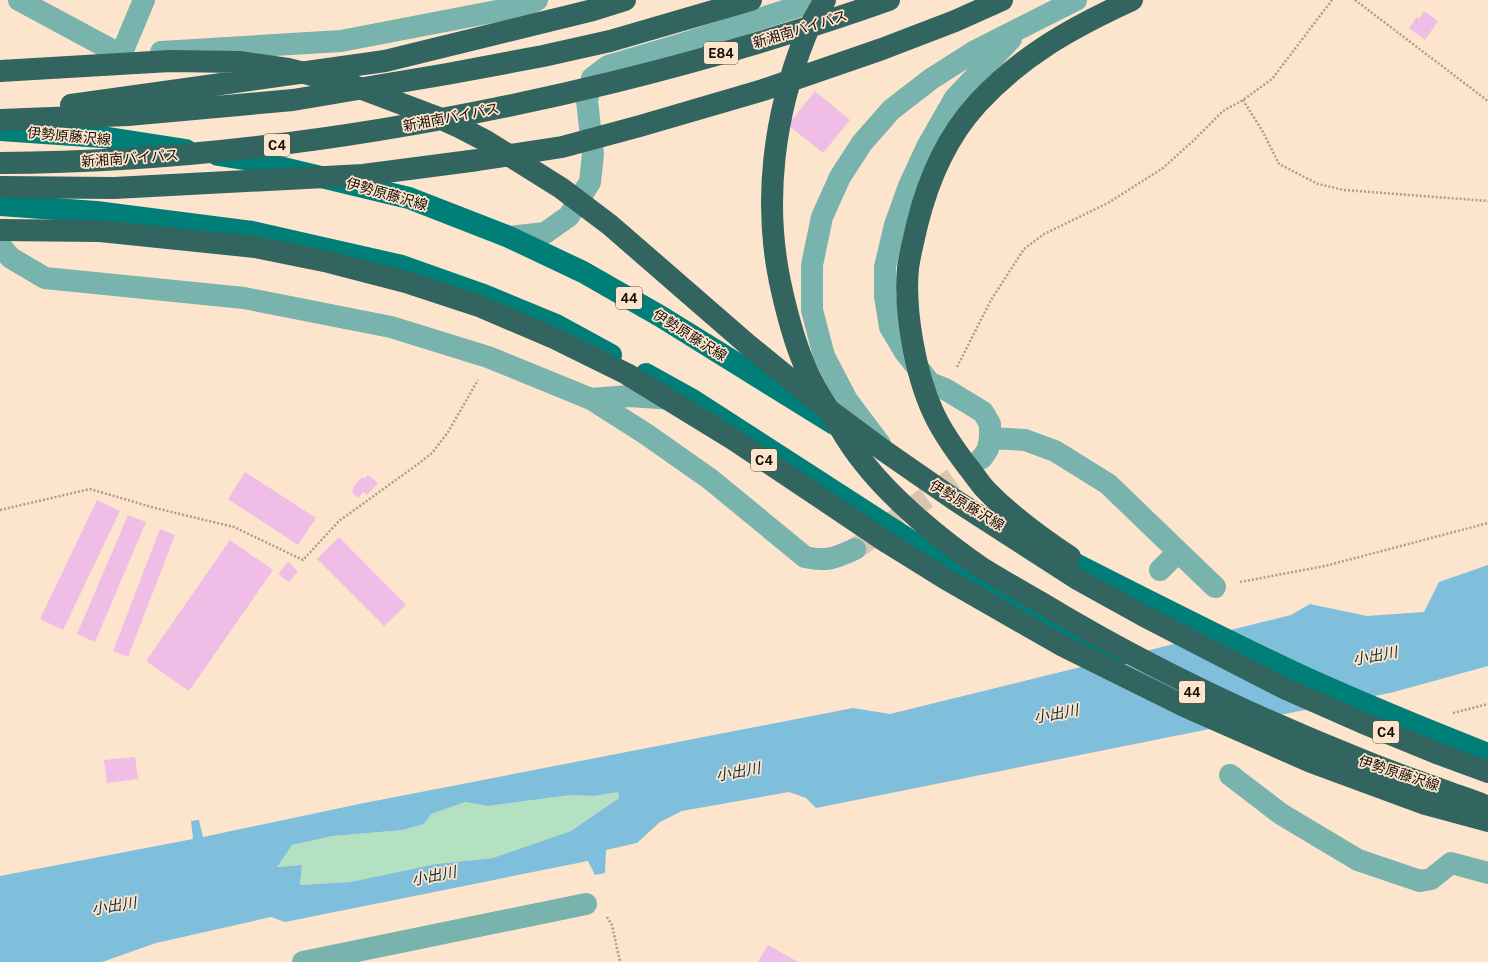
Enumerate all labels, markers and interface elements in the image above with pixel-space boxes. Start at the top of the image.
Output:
street label: 新湘南バイパス [751,7,849,51]
road number: E84 [704,42,738,64]
street label: 新湘南バイパス [402,100,500,134]
street label: 伊勢原藤沢線 [26,124,112,148]
road number: C4 [264,134,290,156]
street label: 新湘南バイパス [81,147,179,169]
street label: 伊勢原藤沢線 [344,175,430,213]
road number: 44 [616,287,642,309]
street label: 伊勢原藤沢線 [650,306,730,364]
road number: C4 [751,449,777,471]
street label: 伊勢原藤沢線 [927,477,1007,533]
water label: 小出川 [1351,643,1401,668]
road number: 44 [1179,681,1205,703]
water label: 小出川 [1032,701,1082,726]
road number: C4 [1373,721,1399,743]
street label: 伊勢原藤沢線 [1357,752,1441,794]
water label: 小出川 [714,759,764,784]
water label: 小出川 [410,862,460,888]
water label: 小出川 [90,893,139,917]

